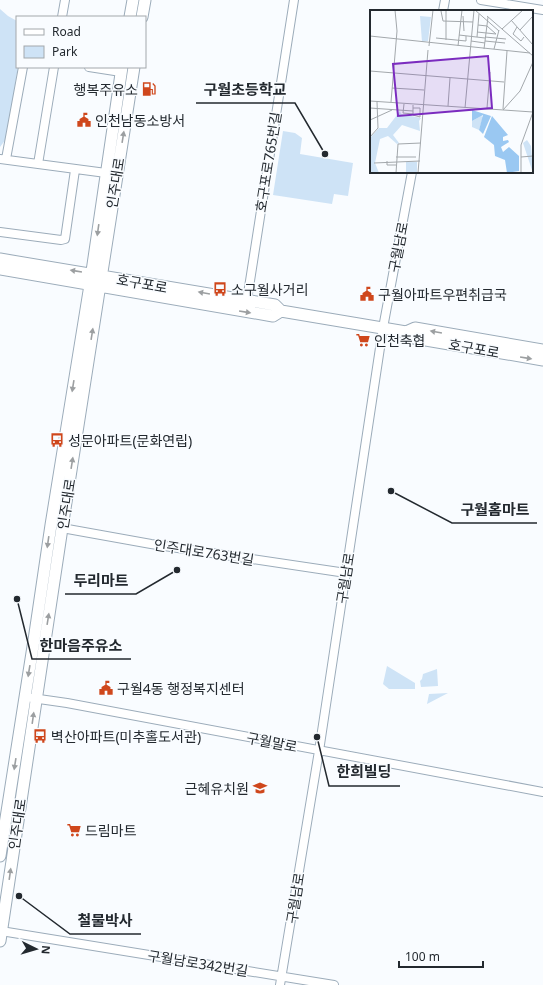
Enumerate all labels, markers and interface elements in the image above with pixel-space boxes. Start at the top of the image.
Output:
inset map [370,10,533,173]
legend [16,16,146,68]
text: Road [52,23,81,40]
text: Park [52,43,78,60]
callout: 구월초등학교 [196,76,295,103]
text: 구월초등학교 [204,79,287,99]
place label: 행복주유소 [74,80,138,99]
fuel station icon: 행복주유소 [141,81,157,97]
street label: 호구포로765번길 [251,110,285,214]
place label: 인천남동소방서 [95,111,185,130]
public building icon: 인천남동소방서 [76,112,92,128]
one-way arrow [120,130,126,143]
street label: 인주대로 [102,156,128,210]
street label: 구월남로 [384,220,412,274]
one-way arrow [95,224,101,236]
one-way arrow [69,268,82,274]
street label: 호구포로 [115,269,169,297]
place label: 소구월사거리 [231,280,308,299]
bus stop icon: 소구월사거리 [212,281,228,297]
place label: 구월아파트우편취급국 [378,285,507,304]
public building icon: 구월아파트우편취급국 [359,286,375,302]
one-way arrow [198,290,210,296]
one-way arrow [239,309,251,315]
one-way arrow [89,328,95,340]
one-way arrow [429,328,442,334]
place label: 인천축협 [374,331,426,350]
supermarket icon: 인천축협 [355,332,371,348]
street label: 호구포로 [447,334,501,362]
one-way arrow [520,355,532,361]
one-way arrow [70,380,76,392]
place label: 성문아파트(문화연립) [68,431,192,450]
bus stop icon: 성문아파트(문화연립) [49,432,65,448]
one-way arrow [69,457,75,469]
street label: 인주대로 [53,477,79,531]
callout: 구월홈마트 [452,496,537,523]
text: 구월홈마트 [460,499,530,519]
street label: 인주대로763번길 [152,535,256,569]
one-way arrow [45,536,51,548]
street label: 구월남로 [332,551,358,605]
callout: 두리마트 [65,567,136,594]
text: 두리마트 [73,570,129,590]
one-way arrow [45,613,51,625]
callout: 한마음주유소 [32,632,131,659]
text: 한마음주유소 [40,635,123,655]
one-way arrow [26,665,32,677]
place label: 구월4동 행정복지센터 [117,679,245,698]
public building icon: 구월4동 행정복지센터 [98,680,114,696]
one-way arrow [30,712,36,724]
place label: 벽산아파트(미추홀도서관) [51,727,201,746]
bus stop icon: 벽산아파트(미추홀도서관) [32,728,48,744]
street label: 구월말로 [245,728,299,756]
one-way arrow [12,757,18,770]
callout: 한희빌딩 [329,759,400,786]
text: 한희빌딩 [336,761,392,781]
place label: 근혜유치원 [185,779,249,798]
school or university icon: 근혜유치원 [252,780,268,796]
street label: 인주대로 [4,797,30,851]
place label: 드림마트 [85,821,137,840]
supermarket icon: 드림마트 [66,822,82,838]
one-way arrow [7,868,13,880]
street label: 구월남로 [282,871,308,925]
callout: 철물박사 [70,907,141,934]
text: 철물박사 [77,910,133,930]
north arrow [16,929,56,969]
scale bar [399,943,483,969]
text: N [39,945,54,955]
street label: 구월남로342번길 [146,946,250,980]
text: 100 m [405,948,440,965]

